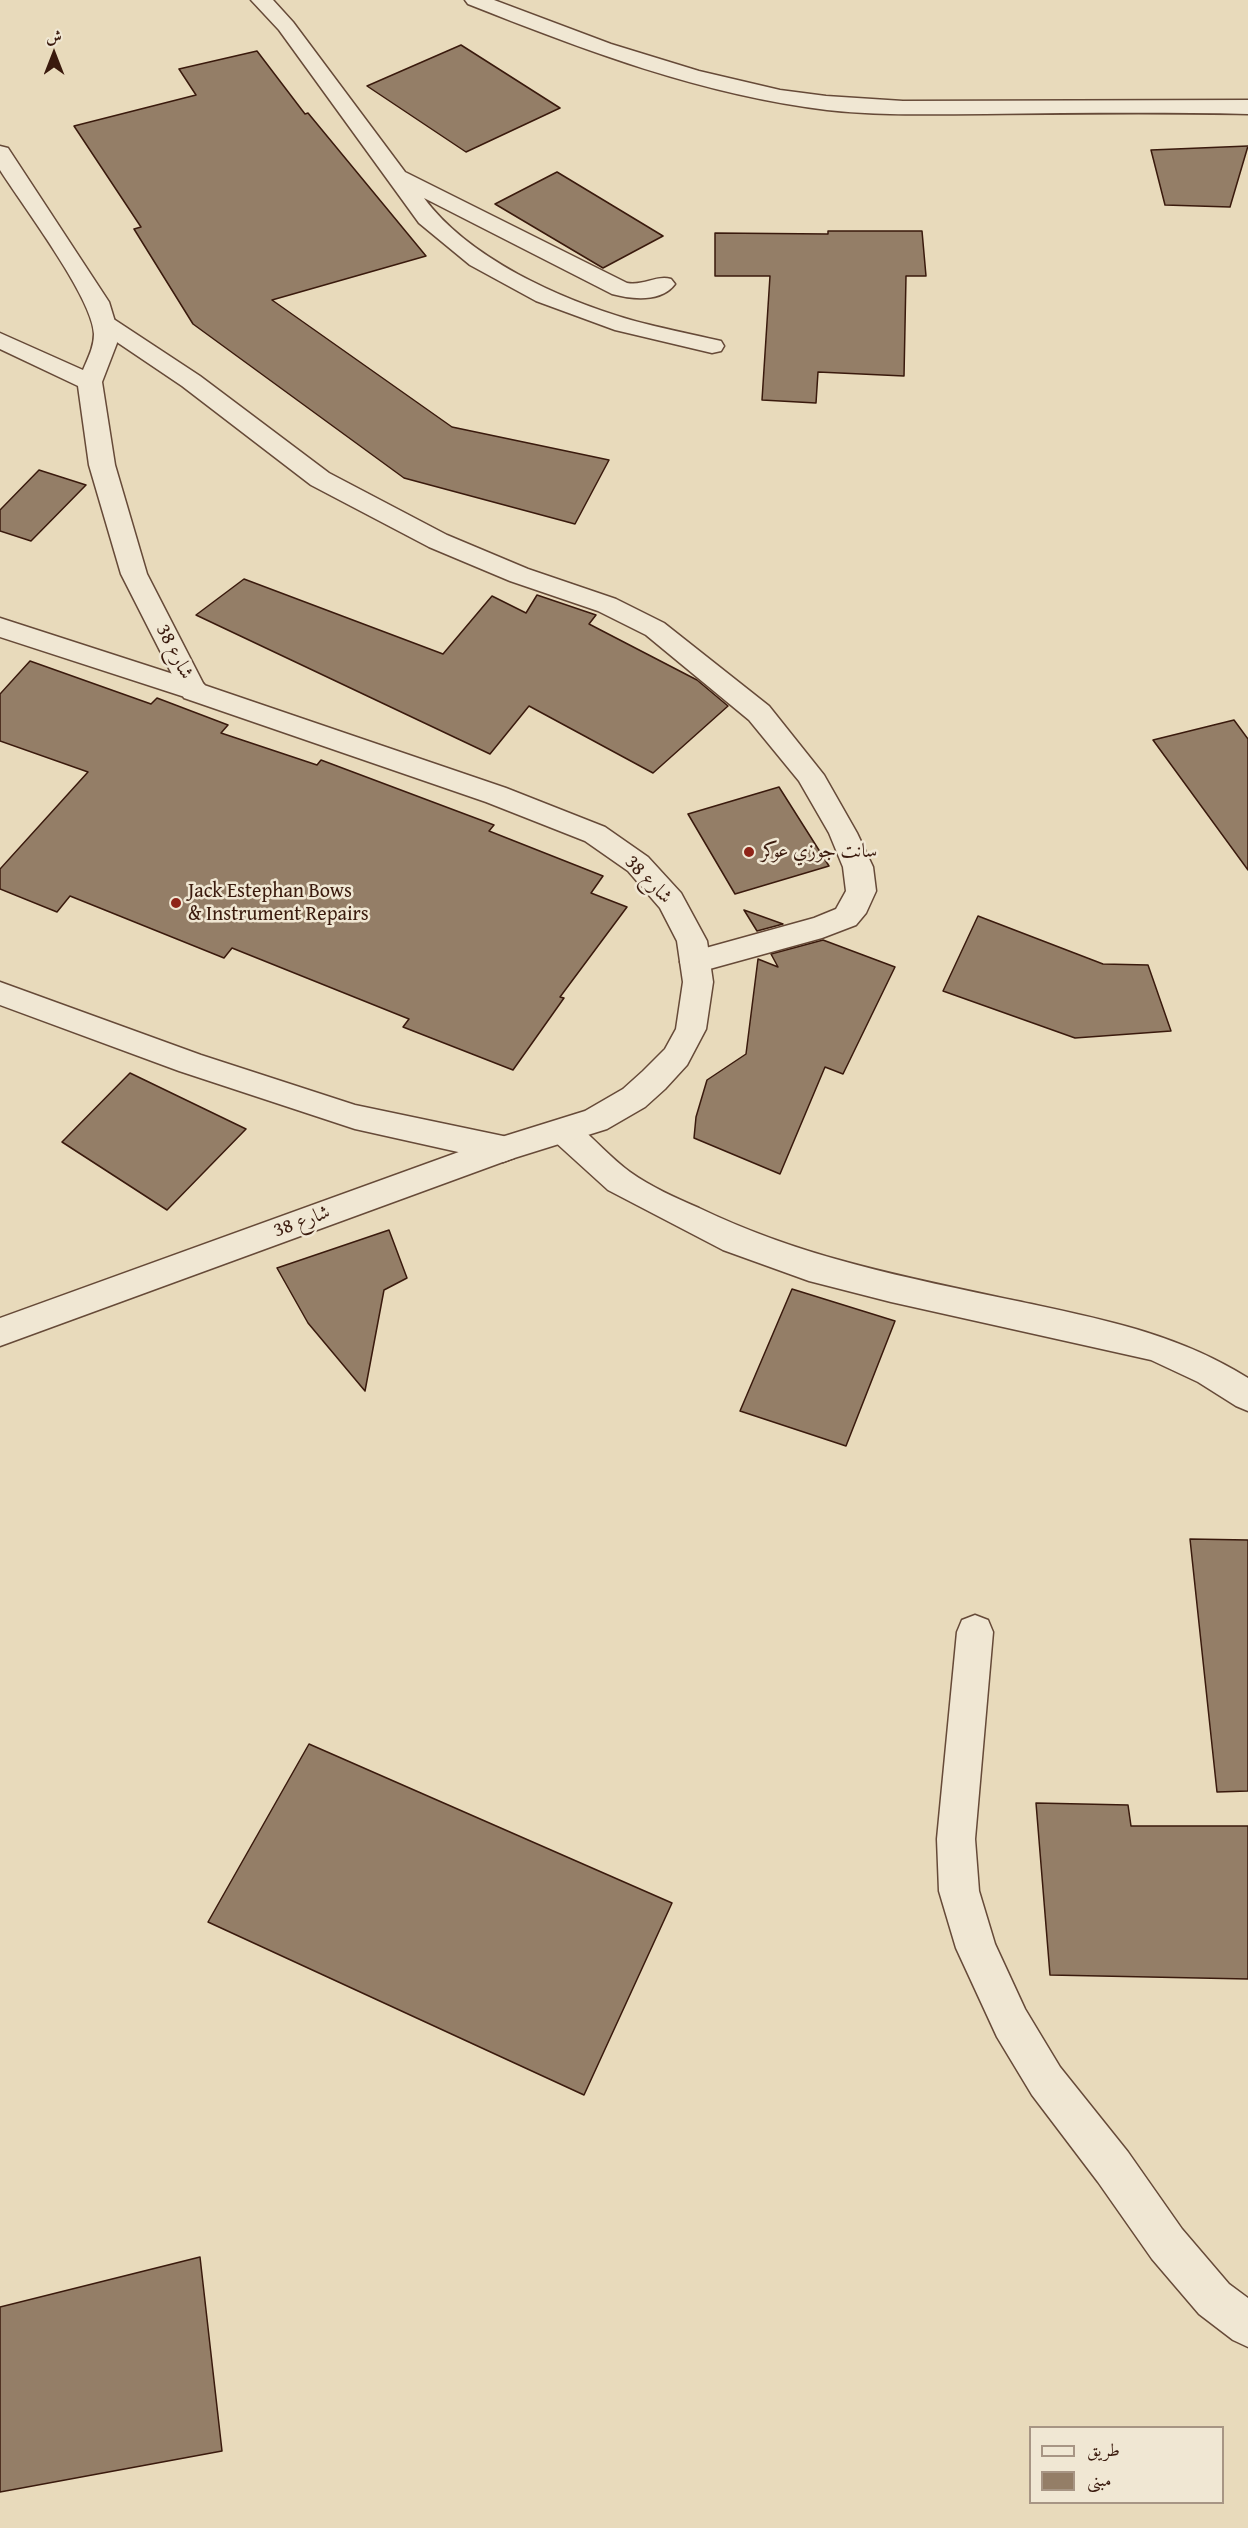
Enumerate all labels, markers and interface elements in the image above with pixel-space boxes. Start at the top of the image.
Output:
north arrow [24,24,84,84]
text: ش [46,24,62,48]
street label: شارع 38 [150,621,198,683]
place label: سانت جوزي عوكر [761,840,877,864]
marker: سانت جوزي عوكر [742,845,756,859]
street label: شارع 38 [619,851,677,909]
place label: Jack Estephan Bows & Instrument Repairs [188,880,369,927]
marker: Jack Estephan Bows & Instrument Repairs [169,896,183,910]
street label: شارع 38 [270,1201,334,1243]
legend [1029,2426,1224,2504]
text: طريق [1087,2436,1120,2463]
text: مبنى [1087,2466,1112,2493]

